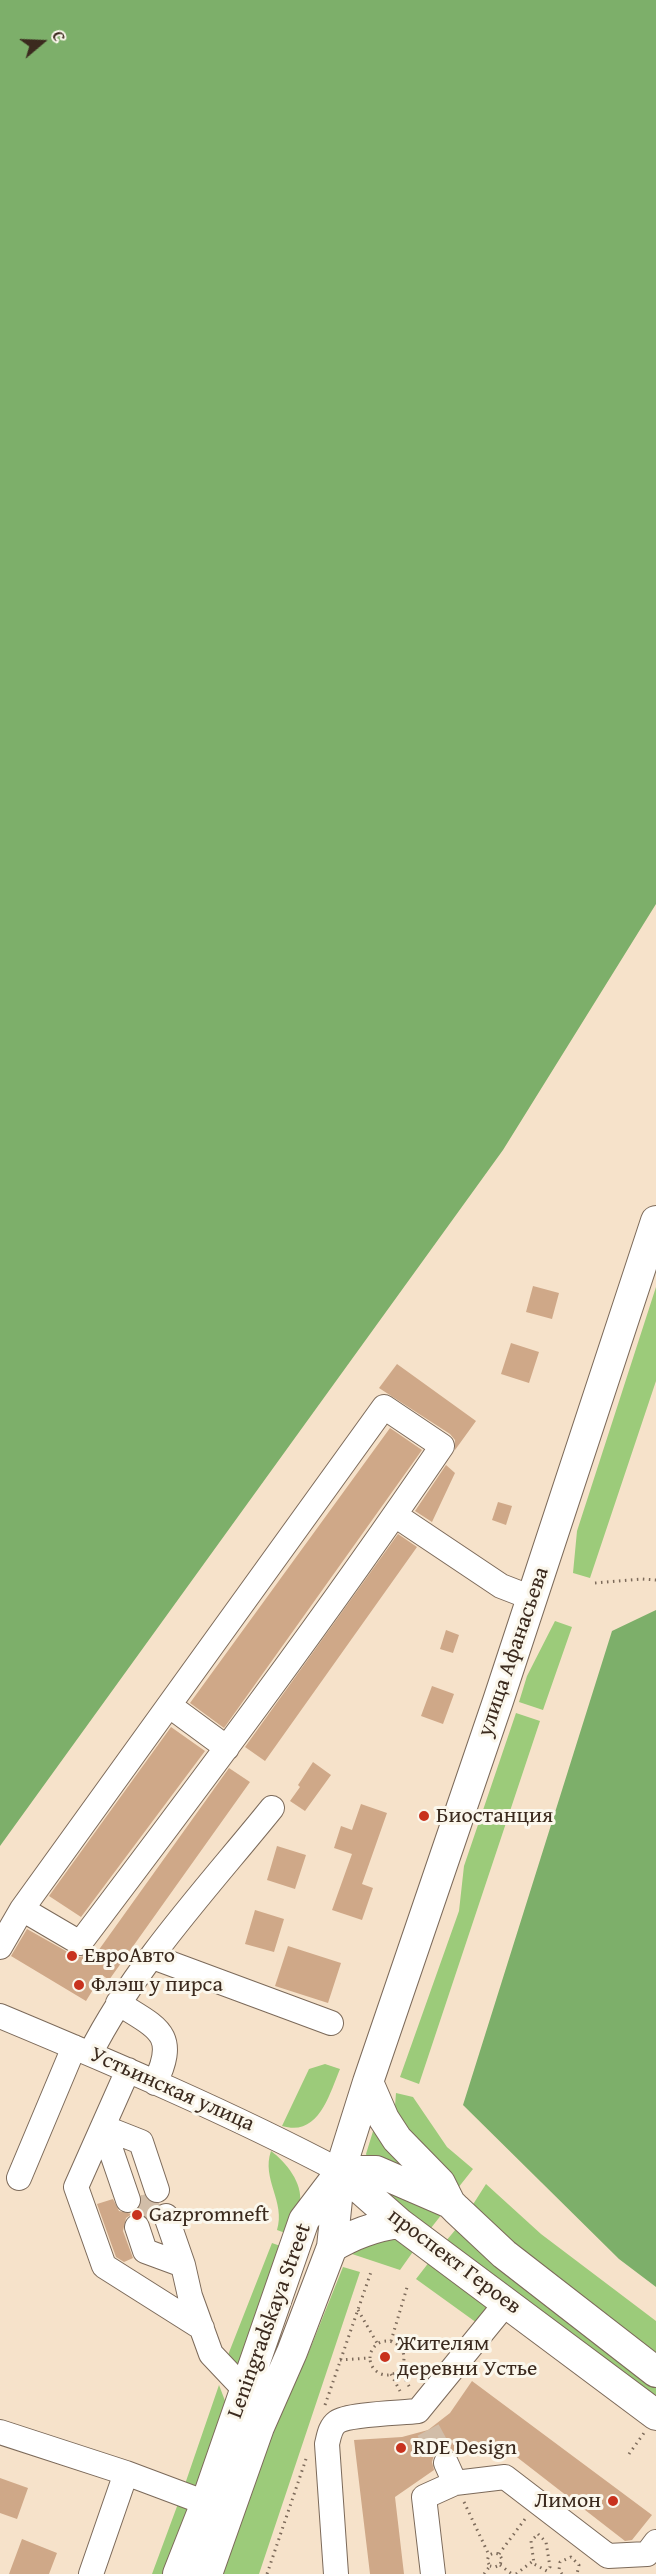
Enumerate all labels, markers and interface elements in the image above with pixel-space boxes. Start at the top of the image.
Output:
north arrow [12,12,72,72]
text: С [46,28,72,44]
street label: улица Афанасьева [473,1564,555,1740]
place label: Биостанция [436,1803,553,1829]
marker: Биостанция [417,1809,431,1823]
place label: ЕвроАвто [84,1943,175,1969]
marker: ЕвроАвто [65,1949,79,1963]
place label: Флэш у пирса [91,1972,223,1998]
marker: Флэш у пирса [72,1978,86,1992]
street label: Устьинская улица [86,2042,258,2138]
place label: Gazpromneft [149,2202,269,2228]
street label: проспект Героев [382,2203,526,2321]
marker: Gazpromneft [130,2208,144,2222]
street label: Leningradskaya Street [222,2220,318,2422]
place label: Жителям деревни Устье [397,2331,537,2382]
marker: Жителям деревни Устье [378,2350,392,2364]
place label: RDE Design [413,2435,517,2461]
marker: RDE Design [394,2441,408,2455]
place label: Лимон [534,2488,601,2514]
marker: Лимон [606,2494,620,2508]

